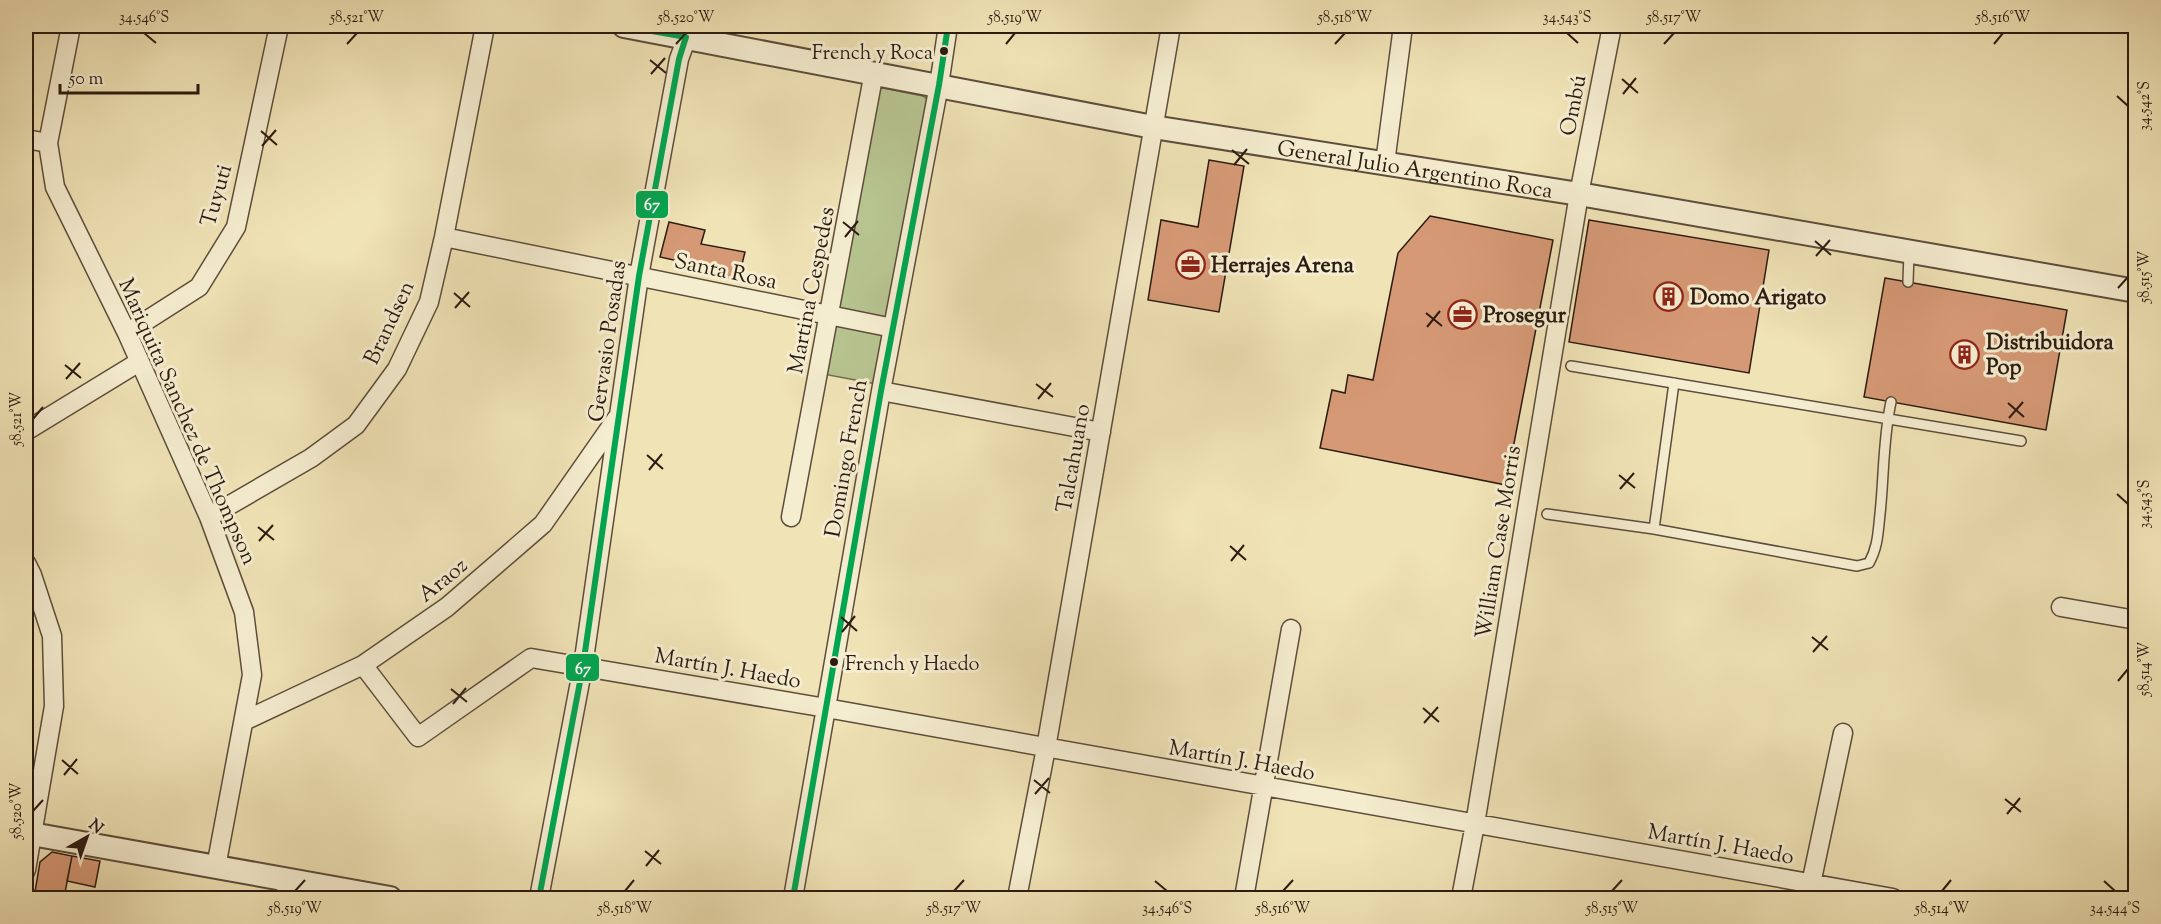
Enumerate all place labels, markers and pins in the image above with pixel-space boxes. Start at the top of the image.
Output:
place label: French y Roca [812,40,933,69]
marker: French y Roca [938,45,950,57]
office icon: Herrajes Arena [1174,248,1206,280]
place label: Herrajes Arena [1211,251,1355,283]
building icon: Domo Arigato [1653,280,1685,312]
place label: Domo Arigato [1690,283,1826,315]
office icon: Prosegur [1446,298,1478,330]
place label: Prosegur [1483,301,1567,333]
place label: Distribuidora Pop [1986,328,2114,385]
building icon: Distribuidora Pop [1949,338,1981,370]
place label: French y Haedo [845,651,980,680]
marker: French y Haedo [828,656,840,668]

